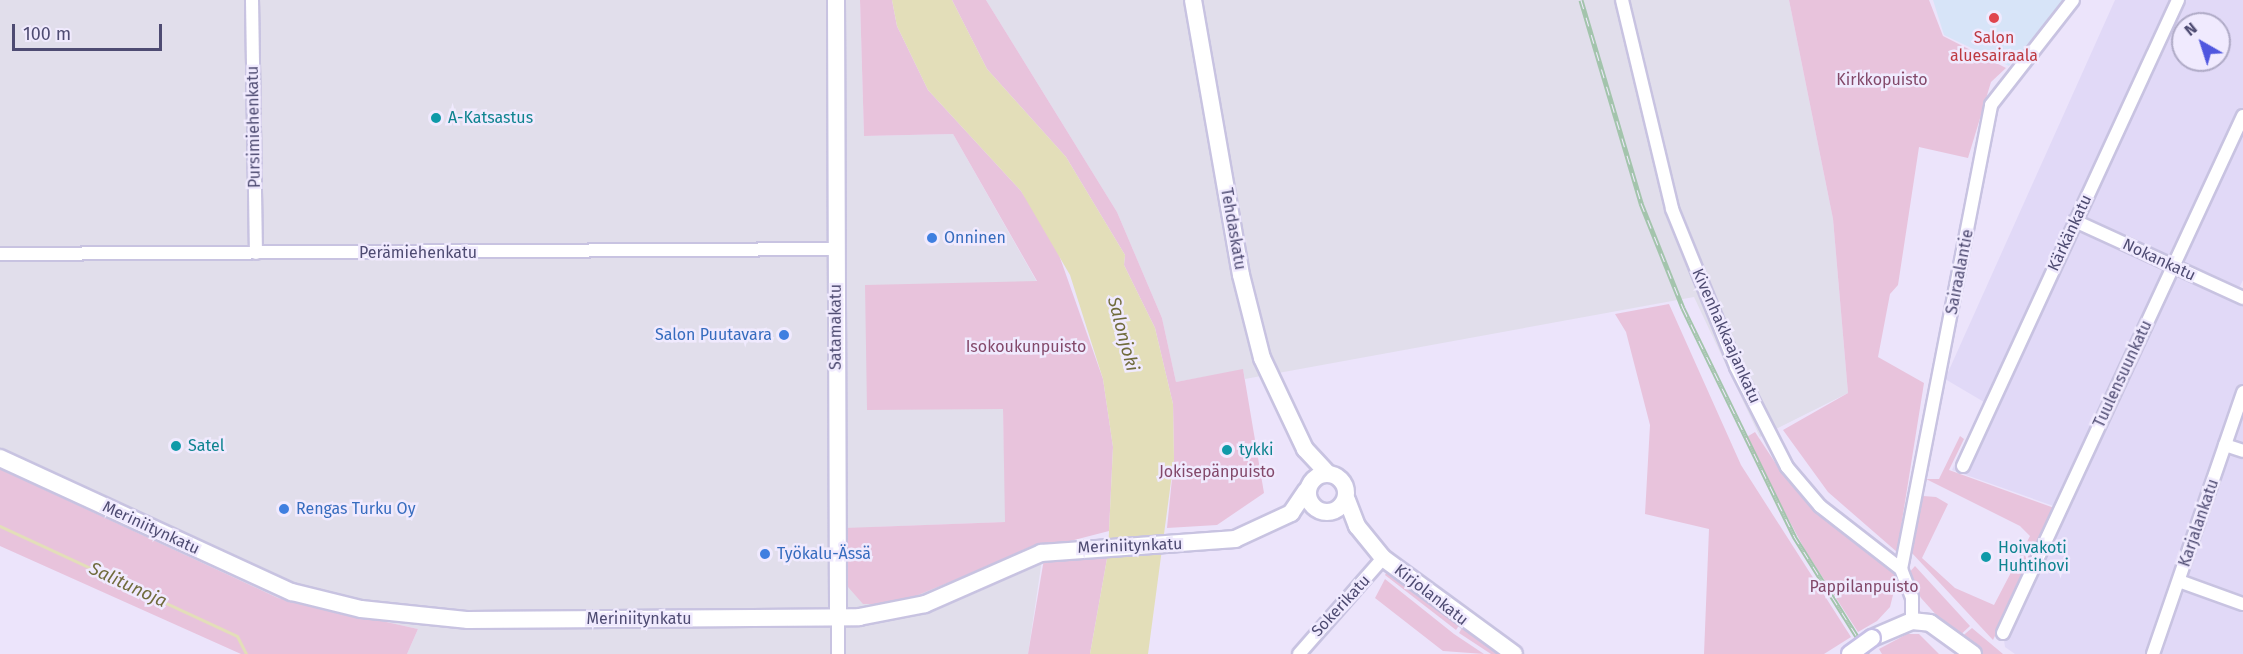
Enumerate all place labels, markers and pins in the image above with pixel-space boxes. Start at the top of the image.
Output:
marker: Salon aluesairaala [1985,9,2003,27]
place label: Salon aluesairaala [1950,28,2038,66]
place label: A-Katsastus [448,108,533,128]
marker: A-Katsastus [429,111,443,125]
place label: Onninen [944,228,1006,248]
marker: Onninen [925,231,939,245]
place label: Salon Puutavara [655,325,772,345]
marker: Salon Puutavara [777,328,791,342]
place label: Satel [188,436,224,456]
marker: Satel [169,439,183,453]
place label: tykki [1239,440,1273,460]
marker: tykki [1220,443,1234,457]
place label: Rengas Turku Oy [296,499,416,519]
marker: Rengas Turku Oy [277,502,291,516]
place label: Hoivakoti Huhtihovi [1998,538,2069,576]
place label: Työkalu-Ässä [777,544,871,564]
marker: Työkalu-Ässä [758,547,772,561]
marker: Hoivakoti Huhtihovi [1979,550,1993,564]

